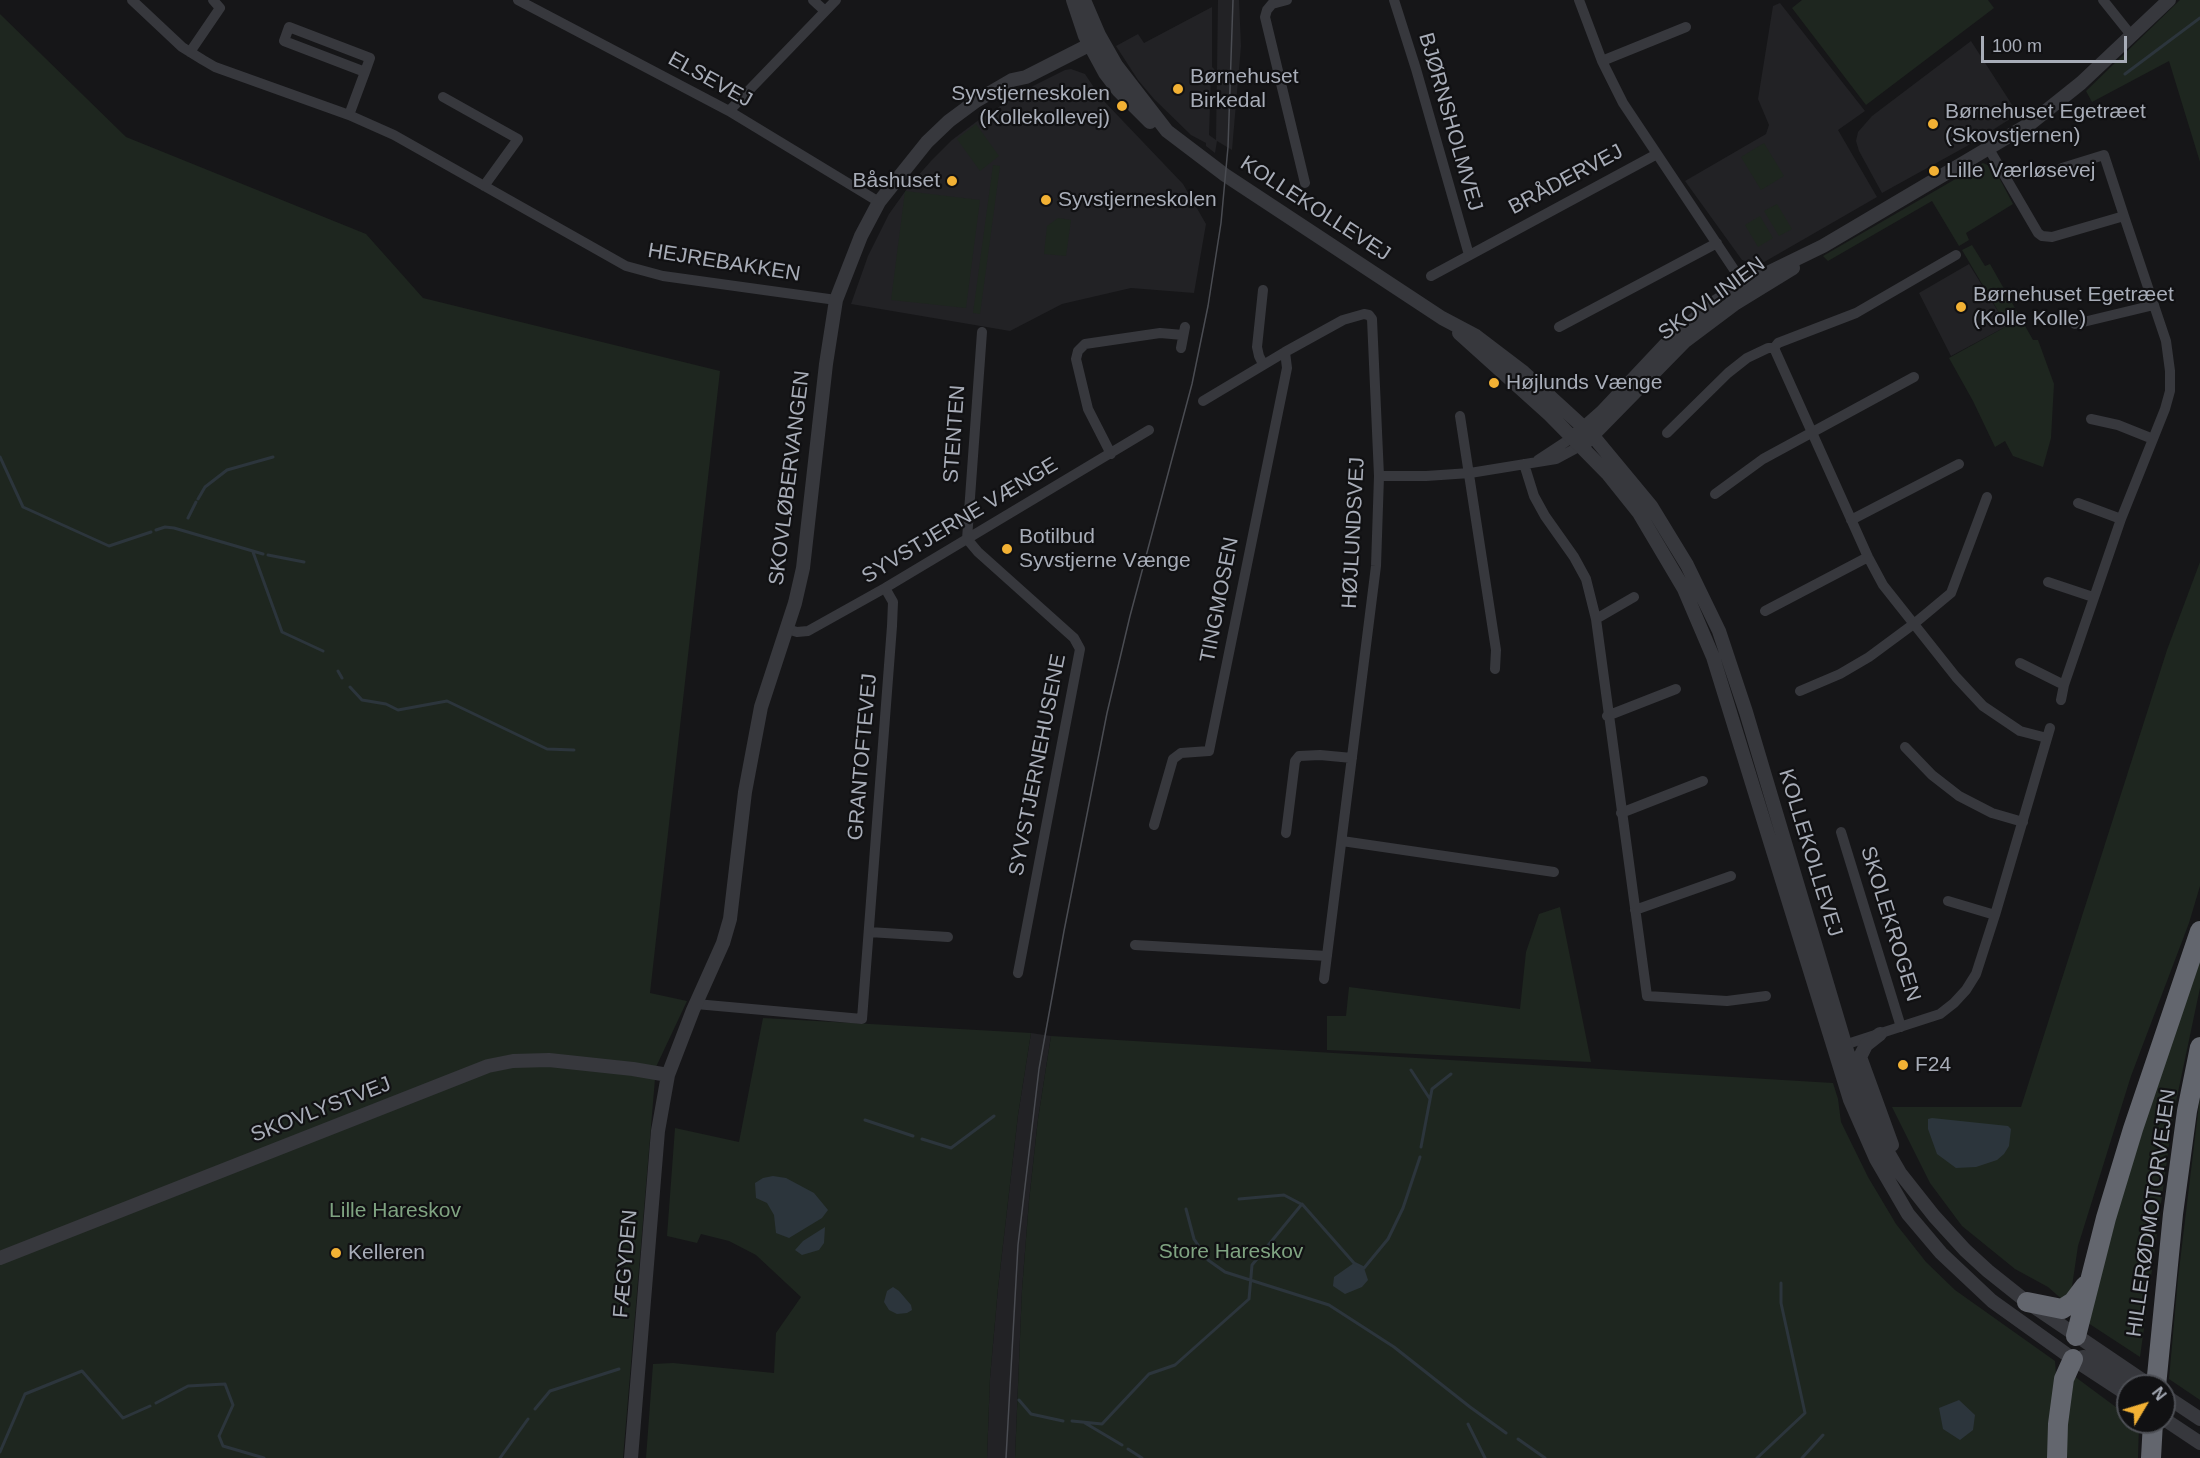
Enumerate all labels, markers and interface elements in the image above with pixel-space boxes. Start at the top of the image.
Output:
scale bar [1984,24,2130,62]
street label: BJØRNSHOLMVEJ [1412,30,1488,214]
text: 100 m [1992,36,2042,56]
street label: ELSEVEJ [664,47,756,113]
place label: Børnehuset Birkedal [1190,64,1299,114]
place label: Syvstjerneskolen (Kollekollevej) [951,81,1110,131]
marker: Børnehuset Birkedal [1171,82,1185,96]
marker: Syvstjerneskolen (Kollekollevej) [1115,99,1129,113]
place label: Børnehuset Egetræet (Skovstjernen) [1945,99,2146,149]
marker: Børnehuset Egetræet (Skovstjernen) [1926,117,1940,131]
street label: BRÅDERVEJ [1505,139,1627,221]
street label: KOLLEKOLLEVEJ [1235,151,1395,267]
place label: Lille Værløsevej [1946,158,2095,184]
marker: Lille Værløsevej [1927,164,1941,178]
place label: Båshuset [852,168,940,194]
marker: Båshuset [945,174,959,188]
place label: Syvstjerneskolen [1058,187,1217,213]
marker: Syvstjerneskolen [1039,193,1053,207]
street label: HEJREBAKKEN [646,239,802,287]
street label: SKOVLINIEN [1654,252,1770,346]
place label: Børnehuset Egetræet (Kolle Kolle) [1973,282,2174,332]
marker: Børnehuset Egetræet (Kolle Kolle) [1954,300,1968,314]
street label: SKOVLØBERVANGEN [764,369,816,587]
place label: Højlunds Vænge [1506,370,1662,396]
marker: Højlunds Vænge [1487,376,1501,390]
street label: STENTEN [939,384,971,484]
street label: SYVSTJERNE VÆNGE [857,453,1063,589]
street label: HØJLUNDSVEJ [1337,457,1371,609]
place label: Botilbud Syvstjerne Vænge [1019,524,1191,574]
street label: TINGMOSEN [1195,535,1245,665]
marker: Botilbud Syvstjerne Vænge [1000,542,1014,556]
street label: SYVSTJERNEHUSENE [1004,652,1072,878]
street label: GRANTOFTEVEJ [843,672,883,842]
street label: KOLLEKOLLEVEJ [1773,766,1847,940]
street label: SKOLEKROGEN [1854,843,1926,1005]
place label: F24 [1915,1052,1951,1078]
marker: F24 [1896,1058,1910,1072]
street label: SKOVLYSTVEJ [247,1072,395,1148]
street label: HILLERØDMOTORVEJEN [2122,1087,2182,1339]
park label: Lille Hareskov [329,1198,461,1224]
street label: FÆGYDEN [609,1209,643,1319]
park label: Store Hareskov [1159,1239,1303,1265]
place label: Kelleren [348,1240,425,1266]
marker: Kelleren [329,1246,343,1260]
north arrow [2116,1374,2176,1434]
text: N [2149,1384,2169,1404]

